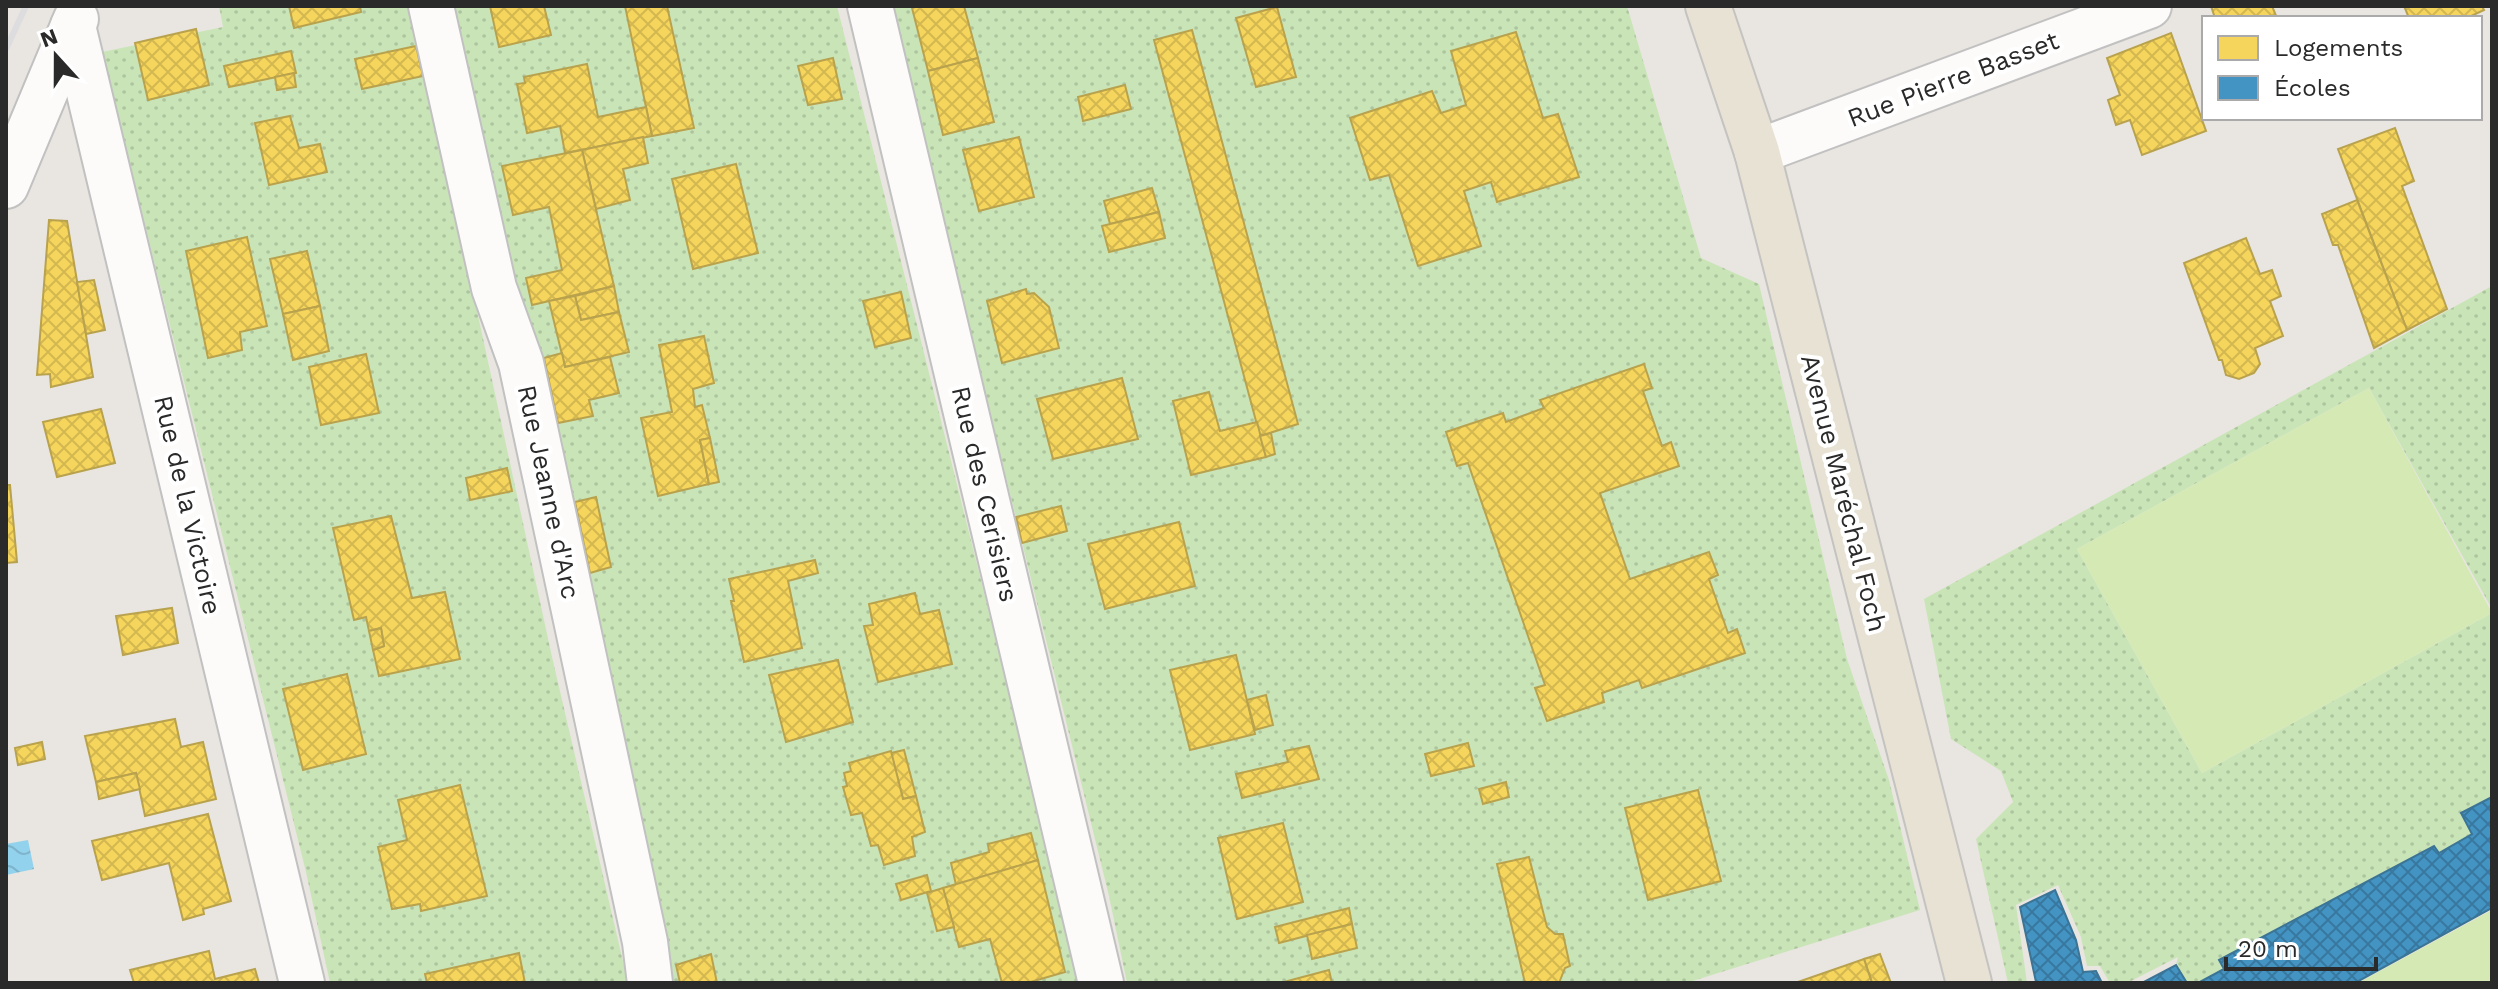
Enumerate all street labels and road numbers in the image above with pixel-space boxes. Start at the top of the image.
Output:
street label: Rue Pierre Basset [1843,25,2063,133]
street label: Avenue Maréchal Foch [1795,351,1893,635]
street label: Rue Jeanne d'Arc [512,382,586,602]
street label: Rue des Cerisiers [946,383,1024,605]
street label: Rue de la Victoire [148,392,228,618]

